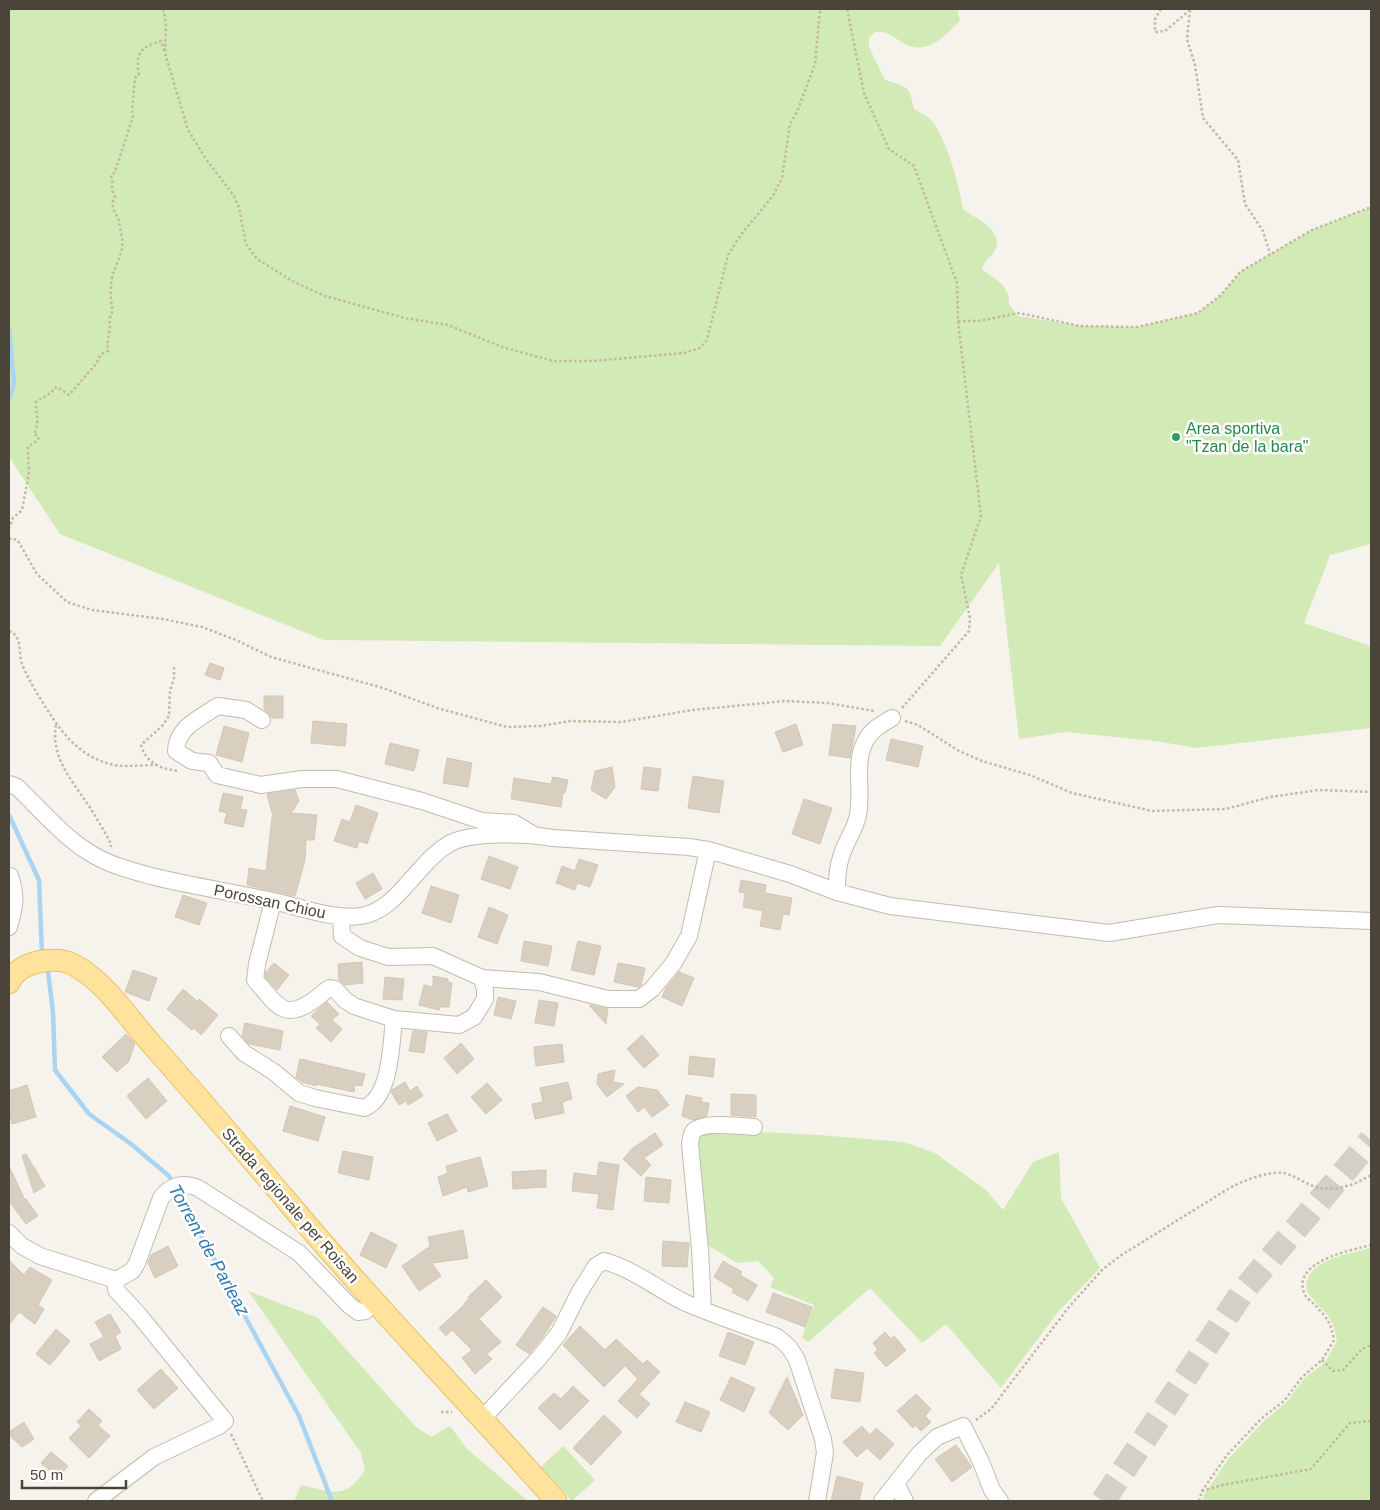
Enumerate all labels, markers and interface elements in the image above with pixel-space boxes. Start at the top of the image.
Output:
place label: Area sportiva "Tzan de la bara" [1186,420,1309,455]
marker: Area sportiva "Tzan de la bara" [1170,431,1182,443]
street label: Porossan Chiou [212,881,327,922]
street label: Strada regionale per Roisan [219,1125,362,1286]
water label: Torrent de Parleaz [165,1181,253,1319]
scale bar [22,1458,126,1490]
text: 50 m [30,1466,63,1483]

